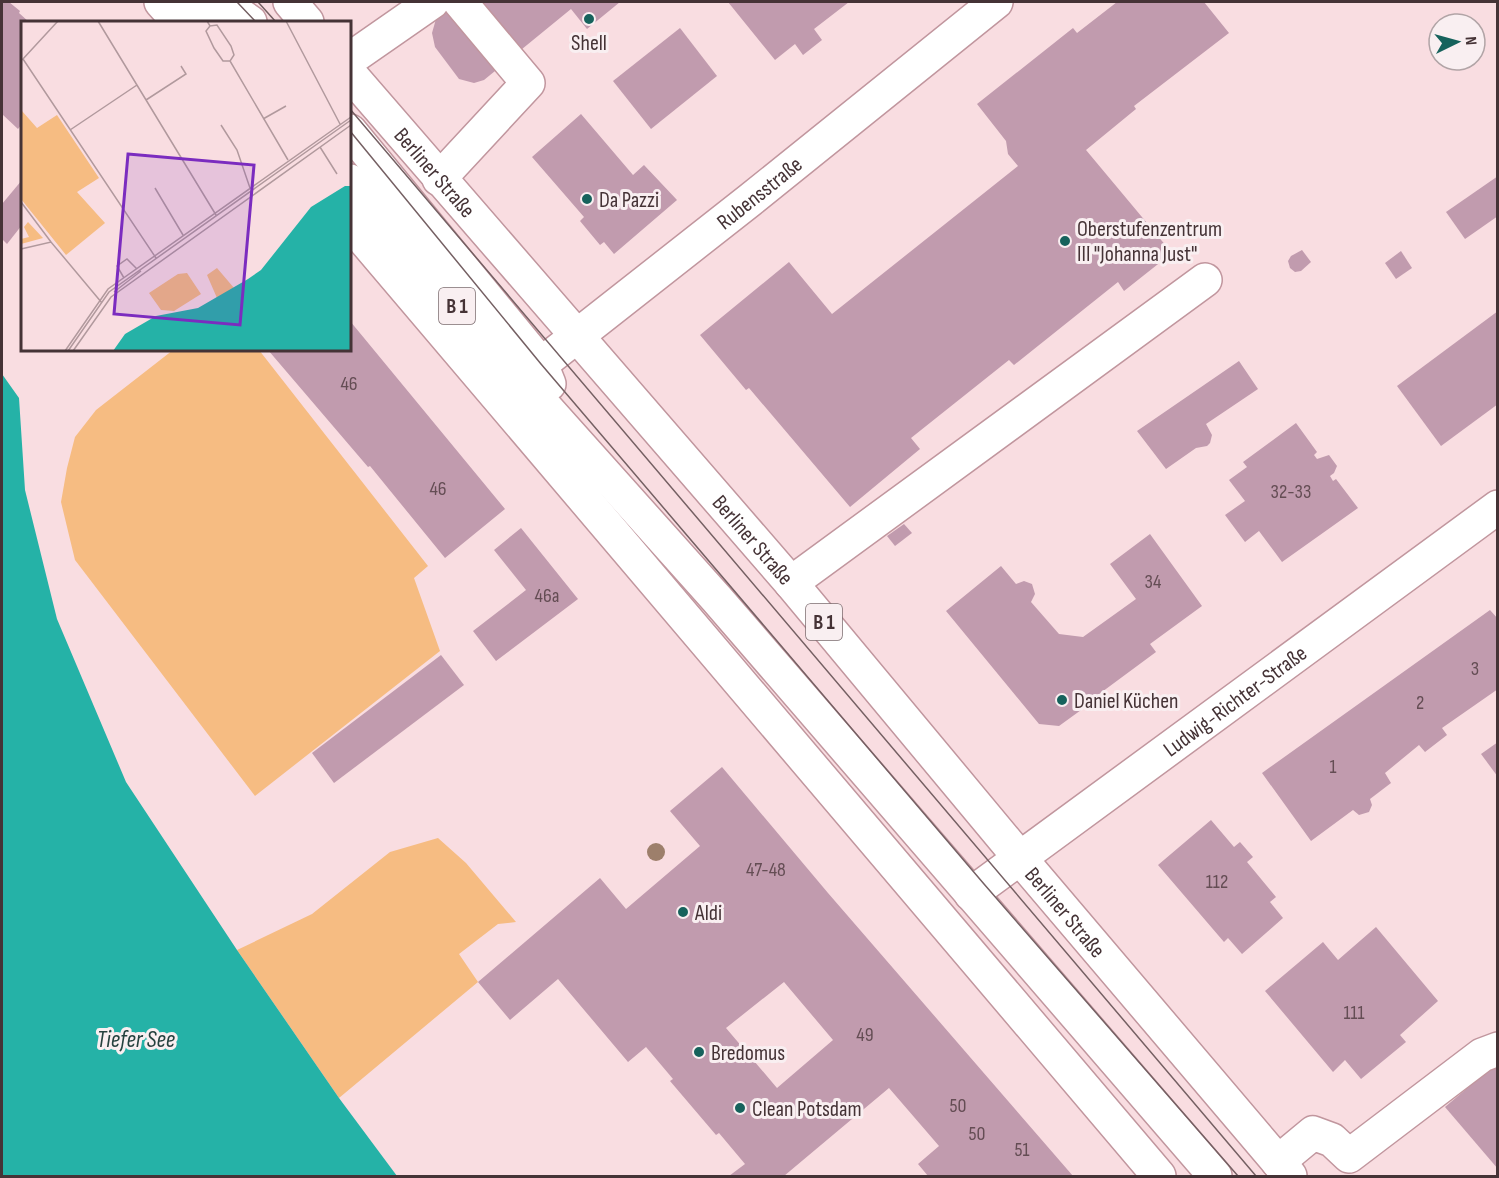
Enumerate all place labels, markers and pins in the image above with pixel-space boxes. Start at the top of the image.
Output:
marker: Shell [582,12,596,26]
place label: Shell [571,30,607,57]
place label: Da Pazzi [599,187,659,214]
marker: Da Pazzi [580,192,594,206]
place label: Oberstufenzentrum III "Johanna Just" [1077,216,1222,268]
marker: Oberstufenzentrum III "Johanna Just" [1058,234,1072,248]
place label: Daniel Küchen [1074,688,1178,715]
marker: Daniel Küchen [1055,693,1069,707]
place label: Aldi [694,900,722,927]
marker: Aldi [676,905,690,919]
place label: Bredomus [711,1040,785,1067]
marker: Bredomus [692,1045,706,1059]
place label: Clean Potsdam [752,1096,862,1123]
marker: Clean Potsdam [733,1101,747,1115]

